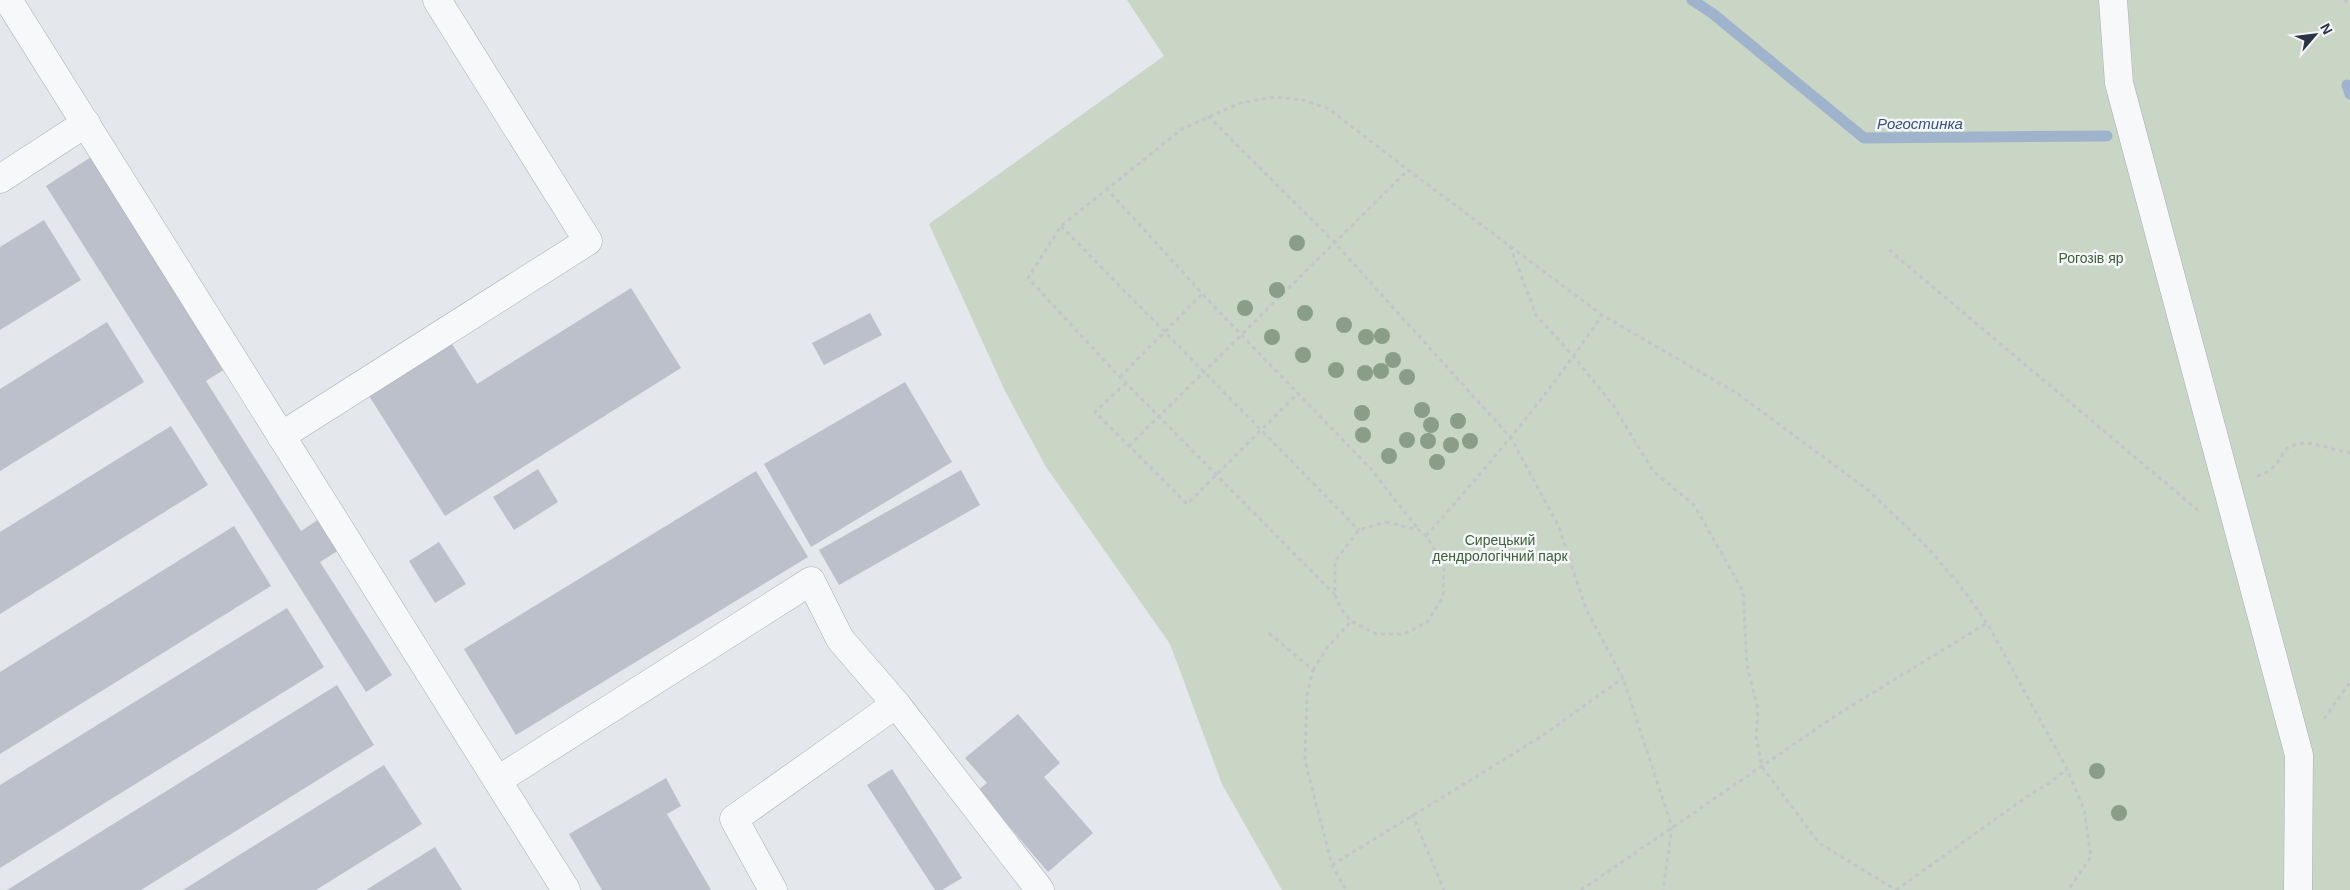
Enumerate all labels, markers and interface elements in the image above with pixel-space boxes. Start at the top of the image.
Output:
north arrow [2290,10,2340,60]
text: N [2317,21,2336,37]
water label: Рогостинка [1877,115,1963,132]
park label: Рогозів яр [2058,250,2124,266]
park label: Сирецький дендрологічний парк [1432,532,1569,564]

